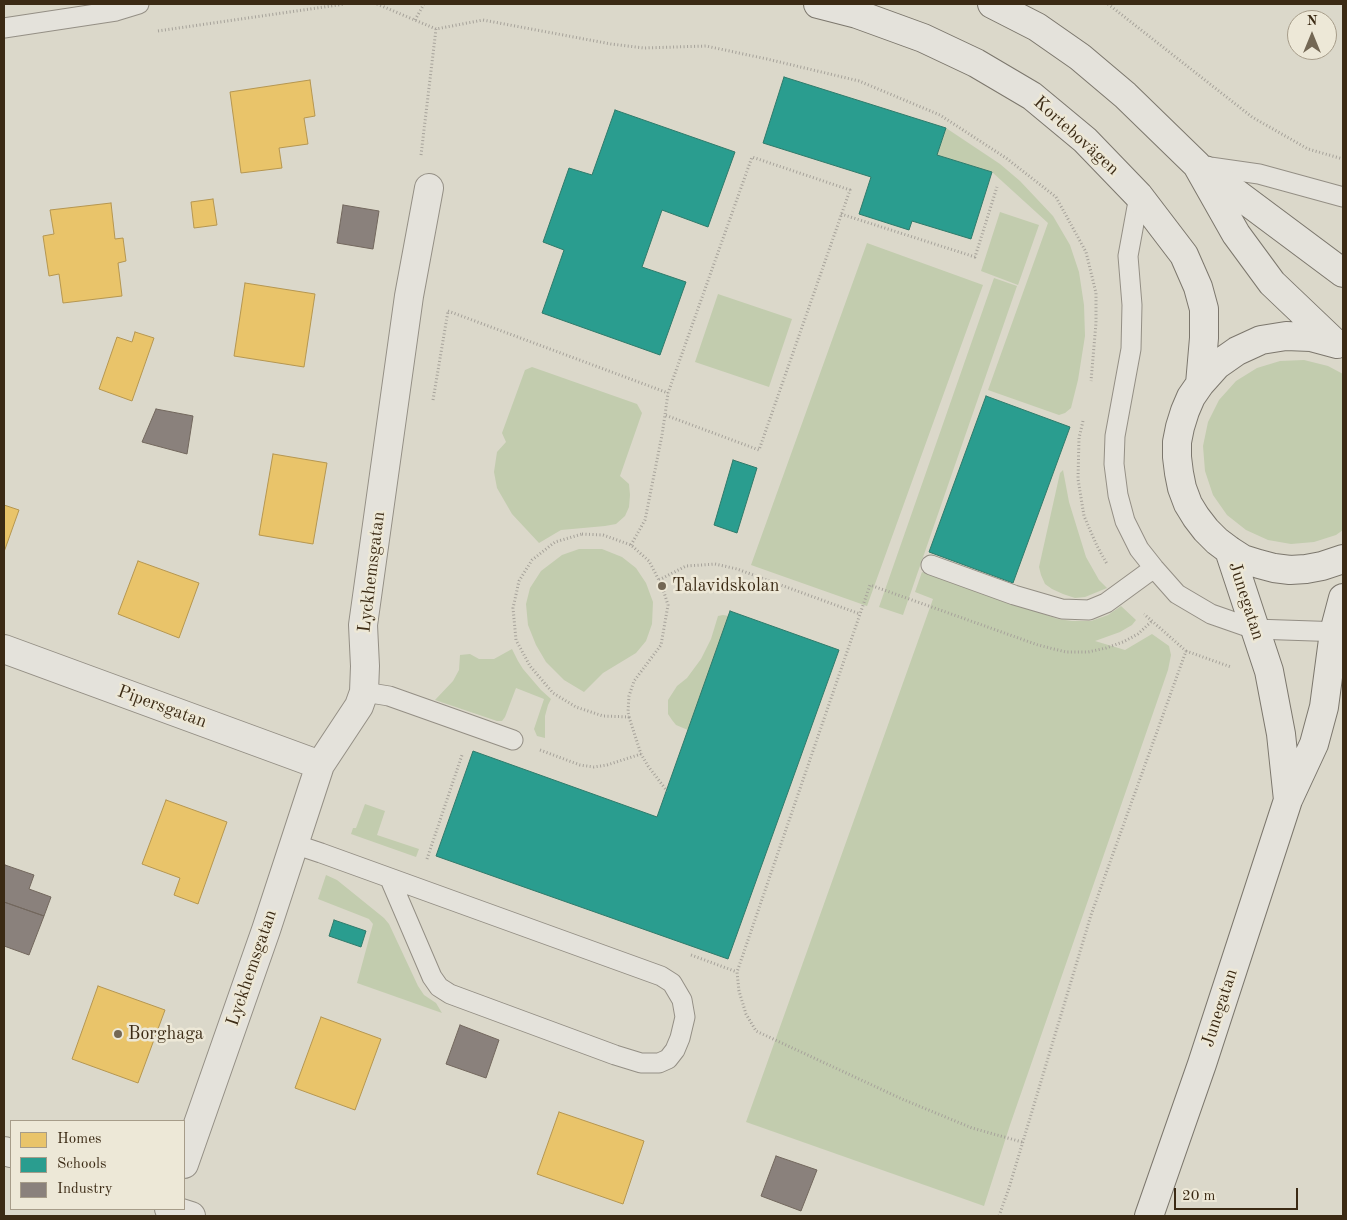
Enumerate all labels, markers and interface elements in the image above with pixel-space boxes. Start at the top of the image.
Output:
north arrow [1287,10,1337,60]
text: N [1307,14,1317,28]
street label: Kortebovägen [1029,92,1123,180]
street label: Lyckhemsgatan [354,510,390,634]
street label: Junegatan [1223,559,1269,643]
place label: Talavidskolan [672,575,779,597]
marker: Talavidskolan [656,580,668,592]
street label: Pipersgatan [114,681,210,733]
street label: Lyckhemsgatan [222,907,282,1029]
street label: Junegatan [1197,966,1243,1050]
place label: Borghaga [128,1023,204,1045]
marker: Borghaga [112,1028,124,1040]
legend [10,1120,185,1210]
text: Homes [57,1132,102,1147]
text: Schools [57,1157,106,1172]
scale bar [1177,1178,1301,1210]
text: Industry [57,1182,113,1197]
text: 20 m [1182,1189,1216,1204]

